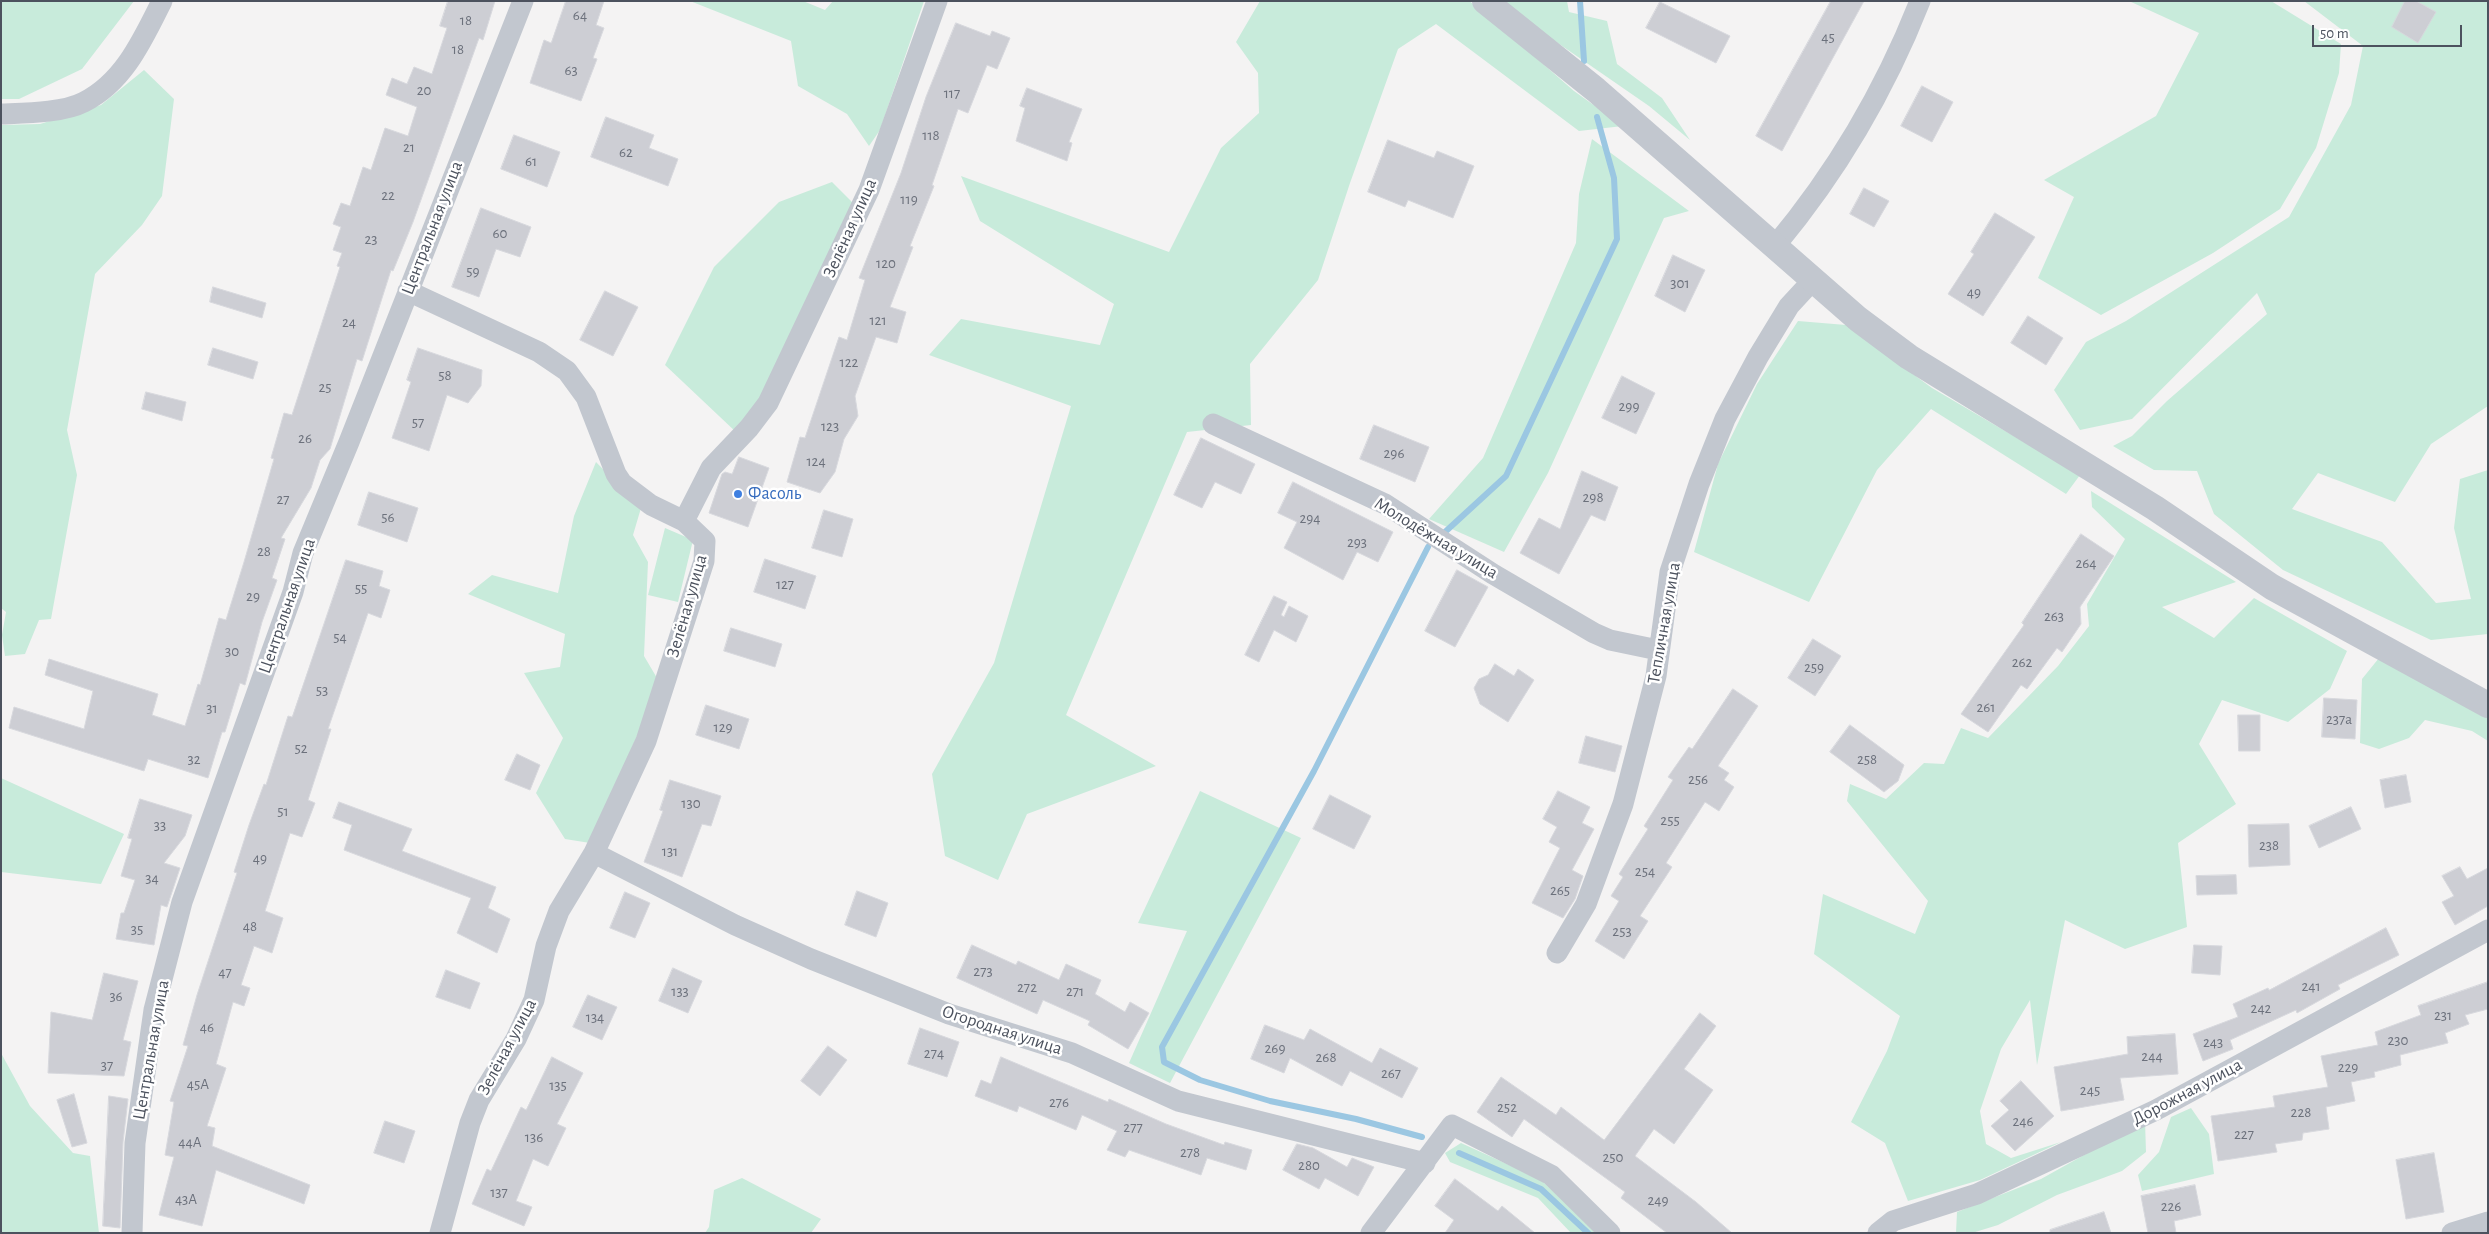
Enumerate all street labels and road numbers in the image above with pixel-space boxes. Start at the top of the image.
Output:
street label: Центральная улица [397,158,467,298]
street label: Зелёная улица [819,175,881,281]
street label: Молодёжная улица [1370,493,1502,583]
street label: Центральная улица [254,536,320,676]
street label: Зелёная улица [662,552,712,660]
street label: Тепличная улица [1643,561,1685,685]
street label: Центральная улица [128,978,174,1122]
street label: Зелёная улица [473,995,541,1099]
street label: Огородная улица [939,1000,1065,1060]
street label: Дорожная улица [2128,1054,2246,1130]

